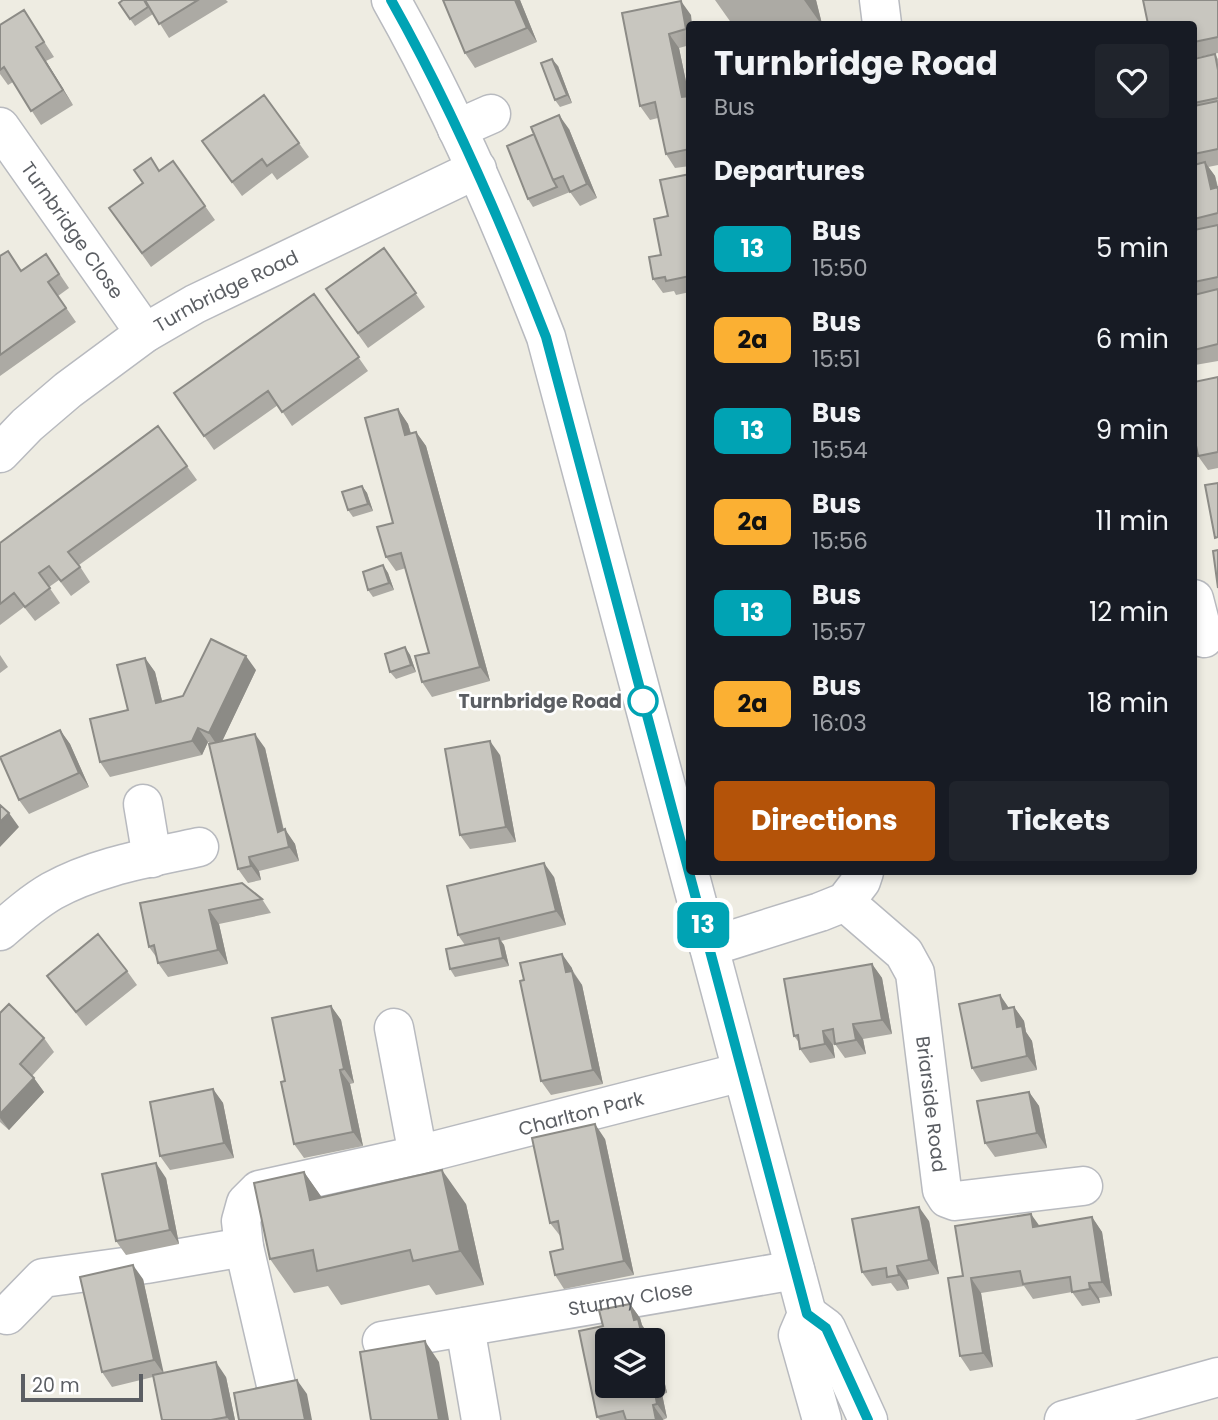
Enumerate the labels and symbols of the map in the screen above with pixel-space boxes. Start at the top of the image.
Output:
street label: Turnbridge Close [15,156,130,304]
street label: Turnbridge Road [149,243,303,339]
marker: Turnbridge Road [628,686,658,716]
place label: Turnbridge Road [459,688,622,715]
line badge: 13 [672,902,734,948]
street label: Briarside Road [909,1034,953,1174]
street label: Charlton Park [515,1084,647,1142]
street label: Sturmy Close [566,1274,695,1322]
scale bar [21,1371,144,1403]

